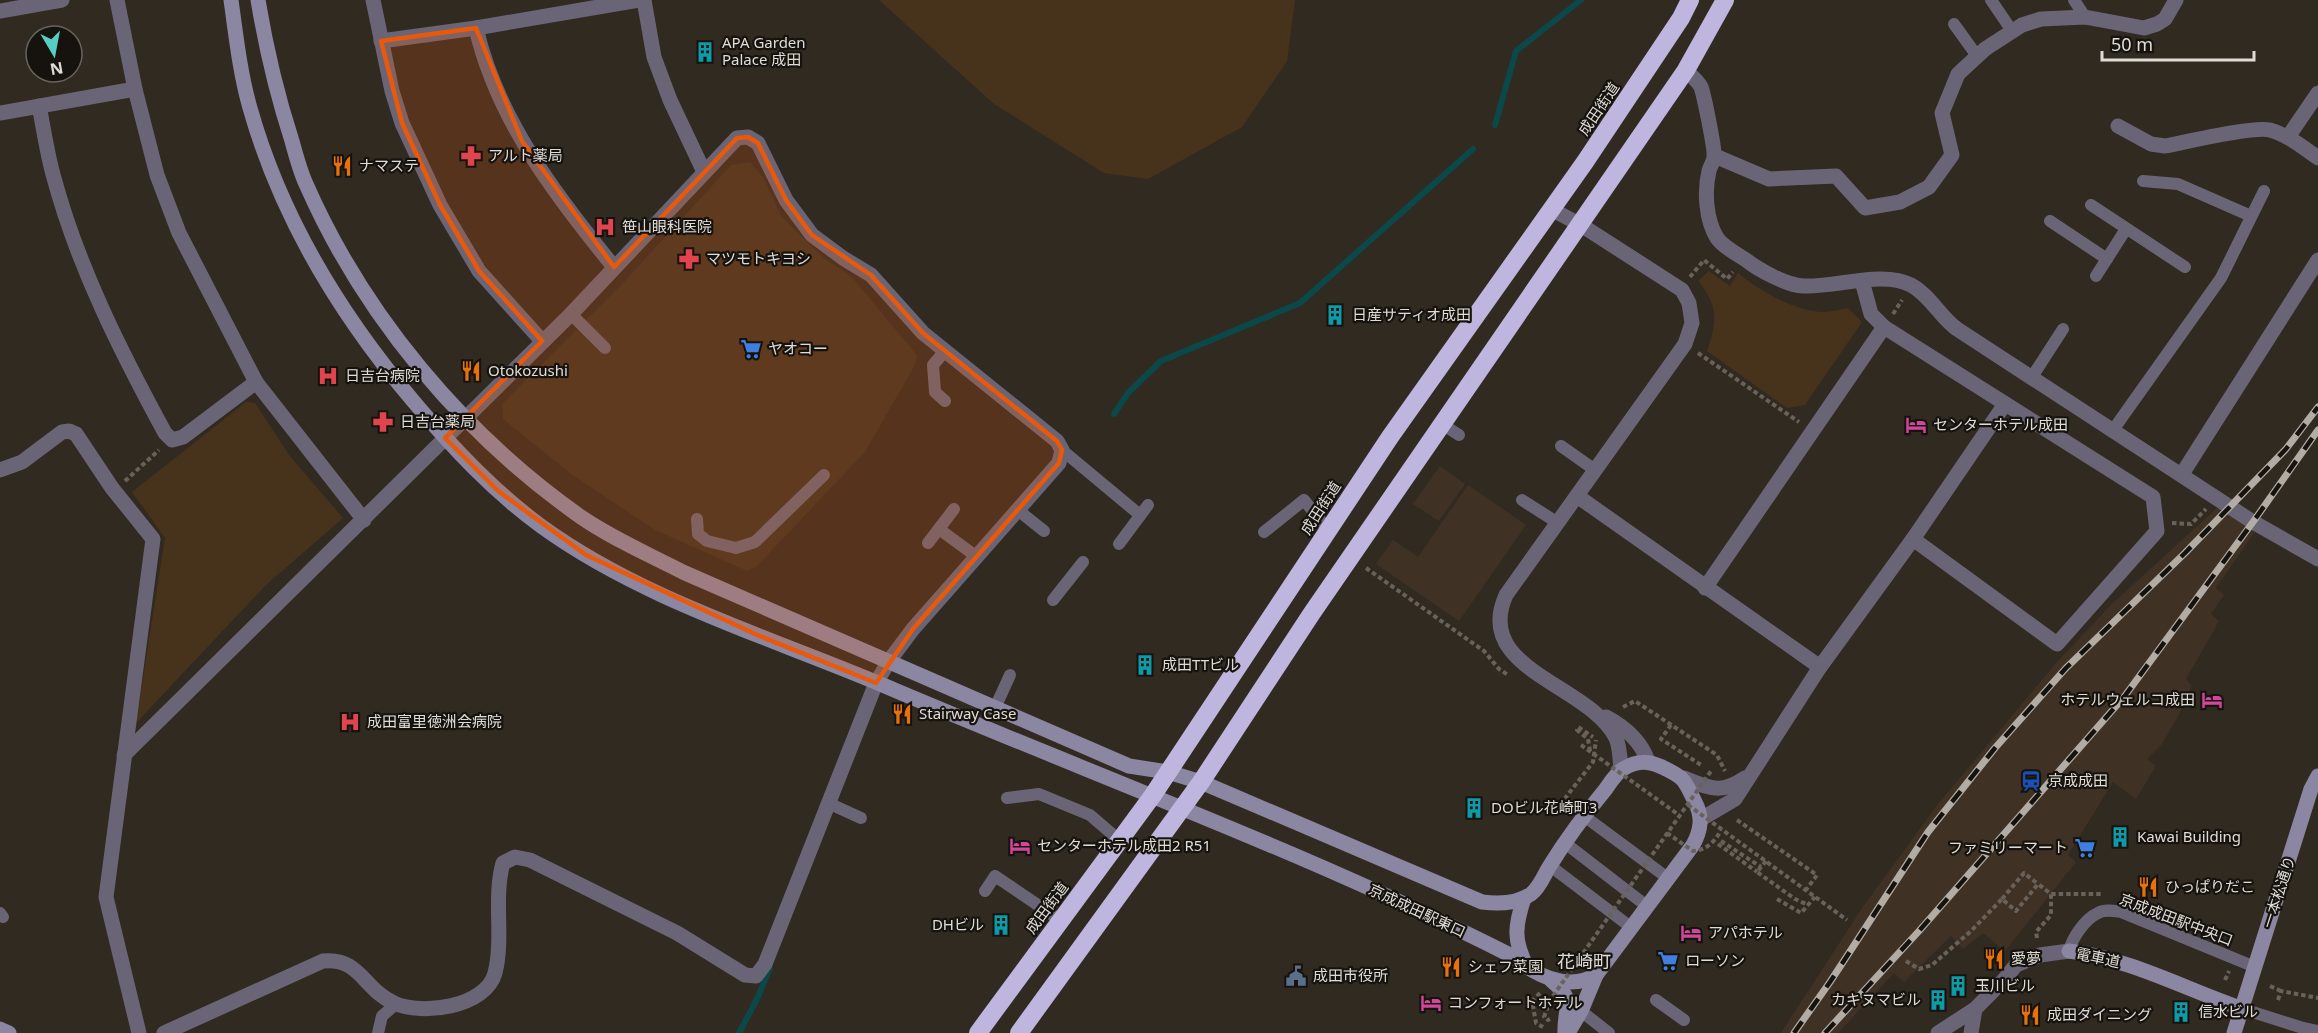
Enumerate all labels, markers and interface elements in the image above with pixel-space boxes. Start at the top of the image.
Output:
north arrow [24,24,84,84]
scale bar [2102,24,2254,62]
place label: APA Garden Palace 成田 [722,32,806,69]
text: 50 m [2111,32,2153,56]
building icon: APA Garden Palace 成田 [693,40,717,64]
text: N [48,57,65,81]
street label: 成田街道 [1573,78,1623,139]
pharmacy icon: アルト薬局 [459,144,483,168]
place label: アルト薬局 [488,145,563,165]
restaurant icon: ナマステ [330,154,354,178]
place label: ナマステ [359,155,419,175]
hospital icon: 笹山眼科医院 [593,215,617,239]
place label: 笹山眼科医院 [622,216,712,236]
pharmacy icon: マツモトキヨシ [677,247,701,271]
place label: マツモトキヨシ [706,248,811,268]
building icon: 日産サティオ成田 [1323,303,1347,327]
place label: 日産サティオ成田 [1352,304,1471,324]
supermarket icon: ヤオコー [739,337,763,361]
place label: ヤオコー [768,338,828,358]
restaurant icon: Otokozushi [459,359,483,383]
place label: Otokozushi [488,360,568,380]
hospital icon: 日吉台病院 [316,364,340,388]
place label: 日吉台病院 [345,365,420,385]
pharmacy icon: 日吉台薬局 [371,410,395,434]
place label: 日吉台薬局 [400,411,475,431]
hotel icon: センターホテル成田 [1904,413,1928,437]
place label: センターホテル成田 [1933,414,2068,434]
street label: 成田街道 [1295,477,1345,538]
building icon: 成田TTビル [1133,653,1157,677]
place label: 成田TTビル [1162,654,1239,674]
hotel icon: ホテルウェルコ成田 [2200,688,2224,712]
place label: ホテルウェルコ成田 [2060,689,2195,709]
restaurant icon: Stairway Case [890,702,914,726]
place label: Stairway Case [919,703,1016,723]
hospital icon: 成田富里徳洲会病院 [338,710,362,734]
place label: 成田富里徳洲会病院 [367,711,502,731]
station icon: 京成成田 [2019,769,2043,793]
place label: 京成成田 [2048,770,2108,790]
building icon: DOビル花崎町3 [1462,796,1486,820]
place label: DOビル花崎町3 [1491,797,1597,817]
building icon: Kawai Building [2108,825,2132,849]
place label: Kawai Building [2137,826,2241,846]
hotel icon: センターホテル成田2 R51 [1008,834,1032,858]
place label: センターホテル成田2 R51 [1037,835,1211,855]
supermarket icon: ファミリーマート [2073,836,2097,860]
place label: ファミリーマート [1948,837,2068,857]
street label: 一本松通り [2257,853,2299,930]
restaurant icon: ひっぱりだこ [2136,875,2160,899]
place label: ひっぱりだこ [2165,876,2255,896]
street label: 成田街道 [1020,877,1072,937]
street label: 京成成田駅東口 [1366,879,1469,941]
street label: 京成成田駅中央口 [2117,888,2236,950]
building icon: DHビル [989,913,1013,937]
place label: DHビル [932,914,984,934]
hotel icon: アパホテル [1679,921,1703,945]
place label: アパホテル [1708,922,1783,942]
street label: 電車道 [2074,943,2122,971]
restaurant icon: 愛夢 [1982,947,2006,971]
place label: 愛夢 [2011,948,2041,968]
district label: 花崎町 [1557,949,1611,973]
supermarket icon: ローソン [1656,949,1680,973]
place label: ローソン [1685,950,1745,970]
restaurant icon: シェフ菜園 [1439,955,1463,979]
place label: シェフ菜園 [1468,956,1543,976]
public building icon: 成田市役所 [1284,964,1308,988]
place label: 成田市役所 [1313,965,1388,985]
building icon: 玉川ビル [1946,974,1970,998]
place label: 玉川ビル [1975,975,2035,995]
building icon: カキヌマビル [1926,988,1950,1012]
place label: カキヌマビル [1831,989,1921,1009]
hotel icon: コンフォートホテル [1419,991,1443,1015]
place label: コンフォートホテル [1448,992,1583,1012]
building icon: 信水ビル [2169,1000,2193,1024]
place label: 信水ビル [2198,1001,2258,1021]
restaurant icon: 成田ダイニング [2018,1003,2042,1027]
place label: 成田ダイニング [2047,1004,2152,1024]

